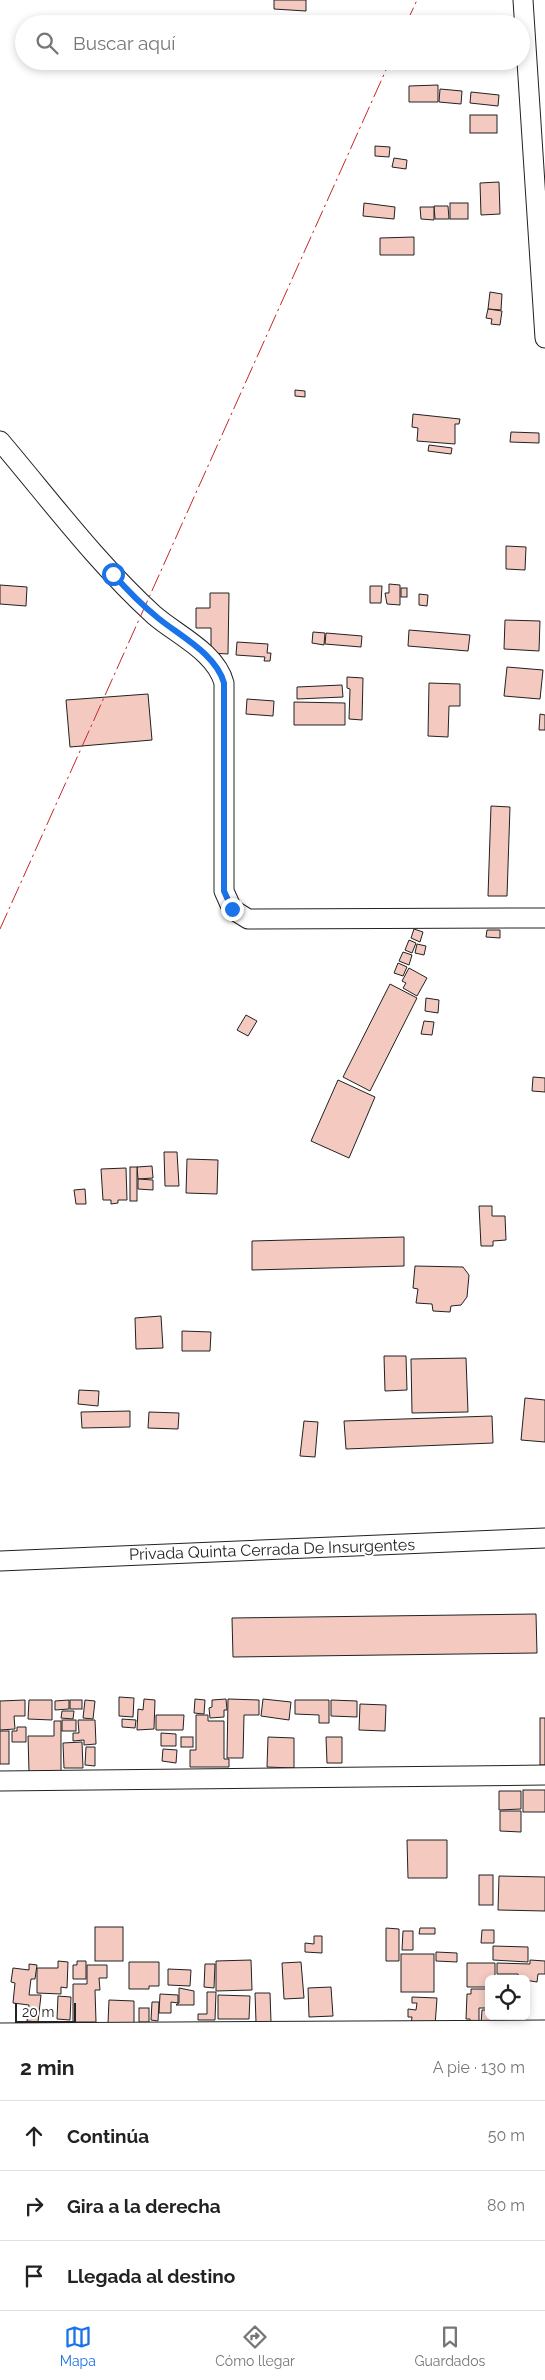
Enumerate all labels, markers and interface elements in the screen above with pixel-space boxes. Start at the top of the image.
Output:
search box [15,15,530,70]
icon: search [33,29,61,57]
text: Buscar aquí [73,32,175,54]
route start [102,563,125,586]
route end [221,898,244,921]
street label: Privada Quinta Cerrada De Insurgentes [129,1535,416,1564]
map controls [485,1975,530,2020]
button: locate [485,1975,530,2020]
scale bar [15,2000,76,2023]
text: 20 m [22,2004,54,2020]
text: 2 min [20,2055,74,2080]
text: A pie · 130 m [433,2058,525,2077]
icon: ahead [20,2122,48,2150]
text: Continúa [67,2125,149,2147]
text: 50 m [488,2126,525,2145]
icon: right [20,2192,48,2220]
text: Gira a la derecha [67,2195,221,2217]
text: 80 m [487,2196,525,2215]
icon: arrive [20,2262,48,2290]
text: Llegada al destino [67,2265,235,2287]
tab: Mapa [60,2323,96,2369]
tab: Cómo llegar [215,2323,295,2369]
tab: Guardados [414,2323,485,2369]

